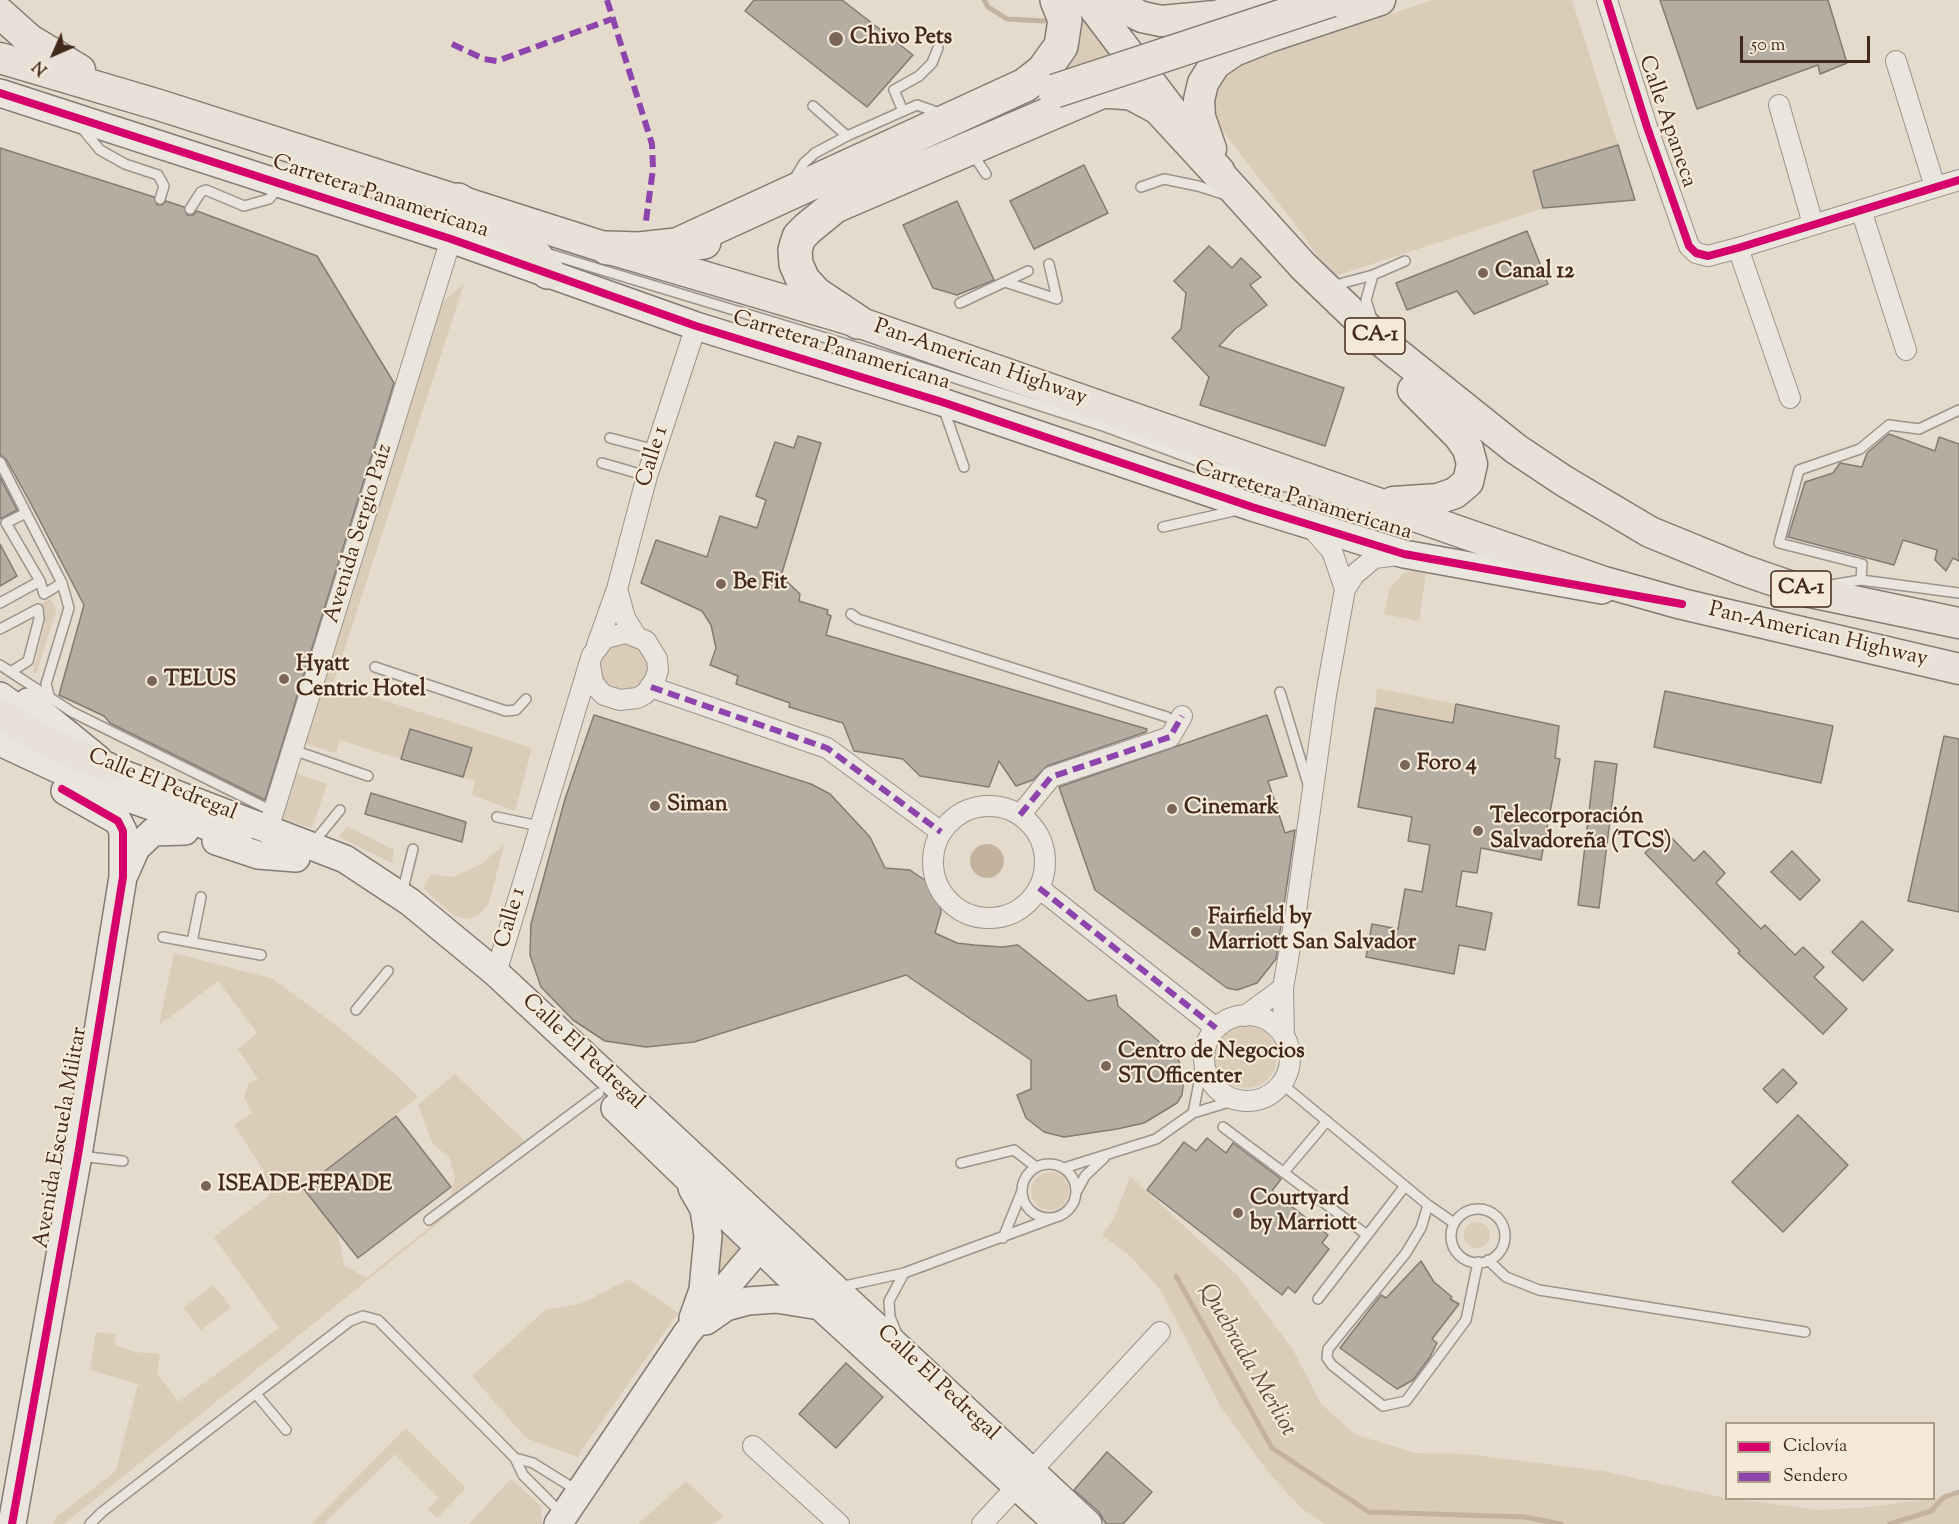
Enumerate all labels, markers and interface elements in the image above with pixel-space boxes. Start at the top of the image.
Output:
north arrow [24,24,84,84]
scale bar [1743,24,1874,62]
place label: Chivo Pets [850,26,952,52]
marker: Chivo Pets [827,30,845,48]
text: 50 m [1751,33,1785,59]
street label: Calle Apaneca [1631,53,1701,191]
text: N [28,54,54,80]
street label: Carretera Panamericana [268,151,492,245]
place label: Canal 12 [1495,260,1574,286]
marker: Canal 12 [1476,266,1490,280]
street label: Carretera Panamericana [729,306,953,398]
street label: Pan-American Highway [870,315,1090,413]
road number: CA-1 [1345,318,1405,354]
street label: Calle 1 [632,423,676,491]
street label: Avenida Sergio Paíz [320,441,400,627]
street label: Carretera Panamericana [1191,456,1415,548]
place label: Be Fit [733,571,787,597]
road number: CA-1 [1771,571,1831,607]
marker: Be Fit [714,577,728,591]
street label: Pan-American Highway [1706,598,1930,674]
place label: Hyatt Centric Hotel [296,653,426,704]
place label: TELUS [164,668,236,694]
marker: Hyatt Centric Hotel [277,672,291,686]
marker: TELUS [145,674,159,688]
street label: Calle El Pedregal [84,744,240,828]
place label: Foro 4 [1417,752,1477,778]
marker: Foro 4 [1398,758,1412,772]
place label: Siman [667,793,728,819]
place label: Cinemark [1184,796,1279,822]
marker: Siman [648,799,662,813]
marker: Cinemark [1165,802,1179,816]
place label: Telecorporación Salvadoreña (TCS) [1490,805,1671,856]
marker: Telecorporación Salvadoreña (TCS) [1471,824,1485,838]
street label: Calle 1 [491,885,533,951]
place label: Fairfield by Marriott San Salvador [1208,906,1416,957]
marker: Fairfield by Marriott San Salvador [1189,925,1203,939]
street label: Calle El Pedregal [515,989,649,1117]
street label: Avenida Escuela Militar [30,1025,94,1251]
place label: Centro de Negocios STOfficenter [1118,1040,1305,1092]
marker: Centro de Negocios STOfficenter [1099,1059,1113,1073]
place label: ISEADE-FEPADE [218,1173,392,1199]
marker: ISEADE-FEPADE [199,1179,213,1193]
place label: Courtyard by Marriott [1250,1187,1357,1238]
marker: Courtyard by Marriott [1231,1206,1245,1220]
water label: Quebrada Merliot [1191,1280,1301,1442]
street label: Calle El Pedregal [870,1320,1004,1448]
legend [1725,1422,1935,1500]
text: Ciclovía [1783,1434,1847,1460]
text: Sendero [1783,1464,1848,1490]

